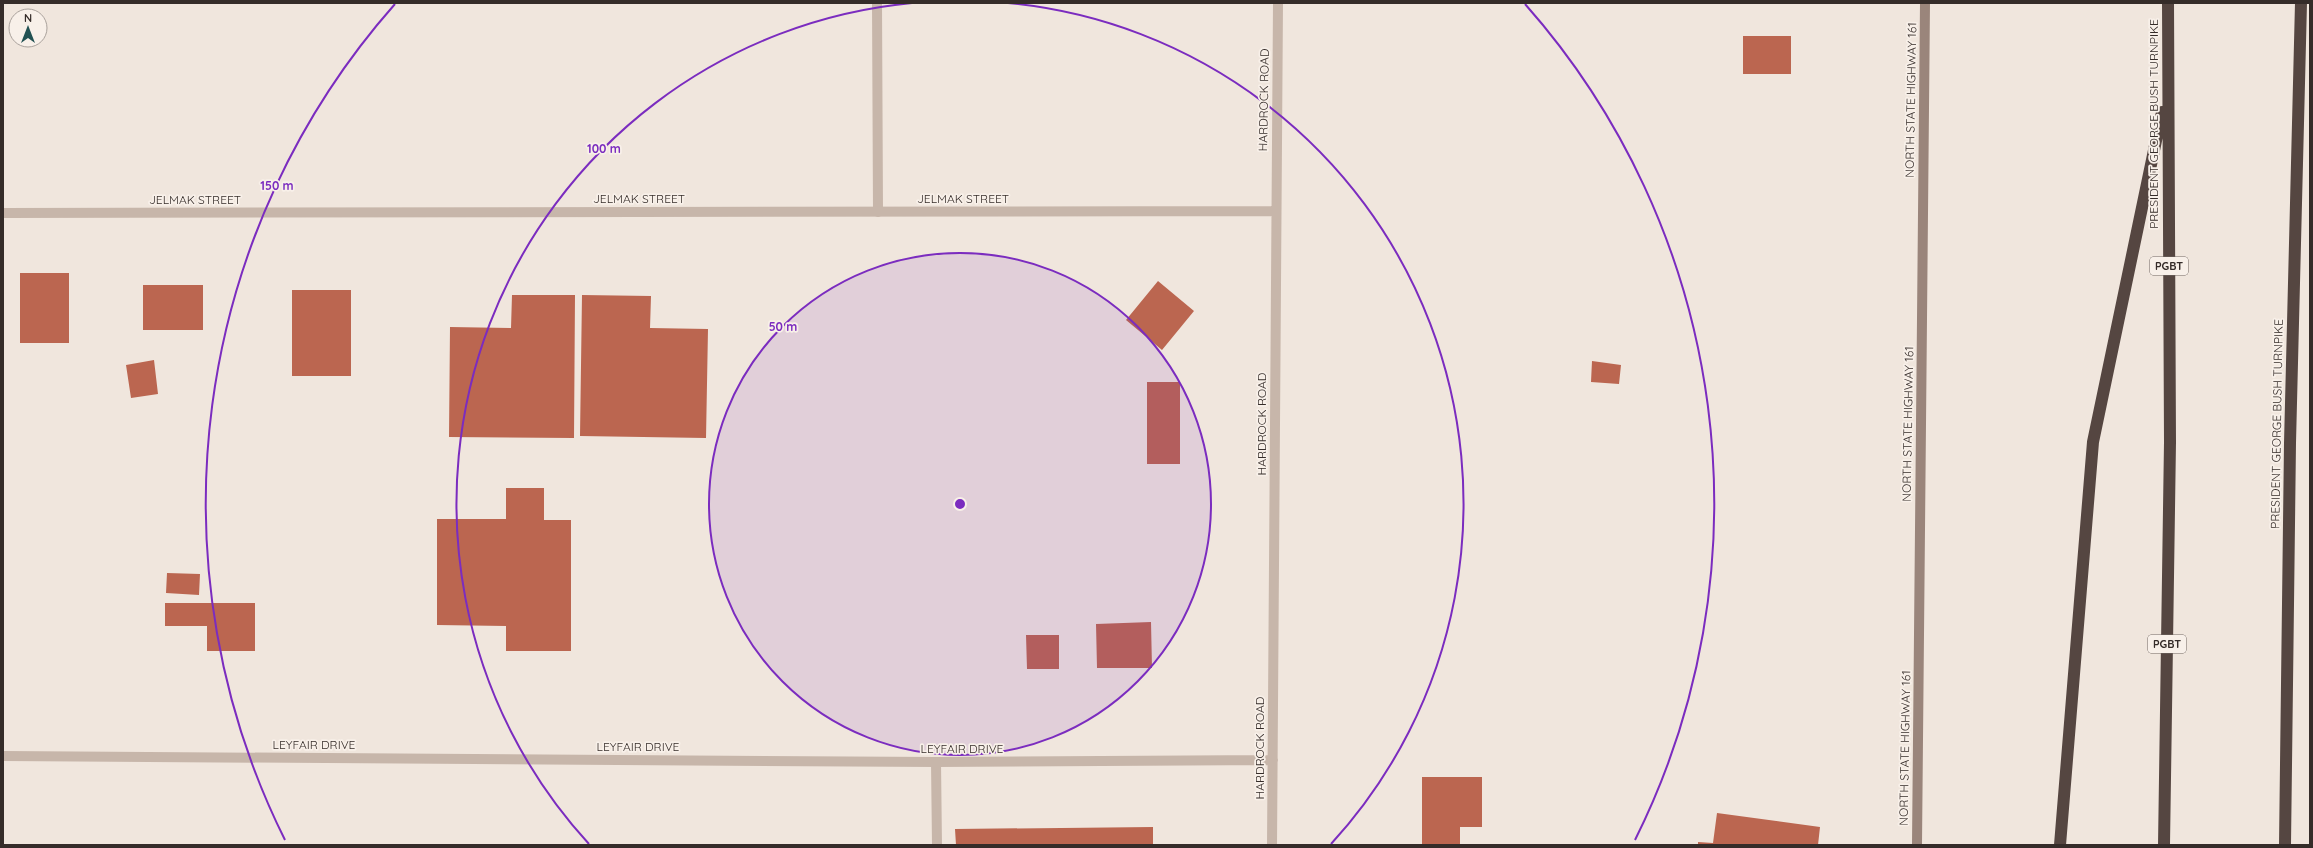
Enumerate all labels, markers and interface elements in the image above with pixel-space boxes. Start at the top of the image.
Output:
north arrow [8,8,48,48]
text: N [24,11,32,25]
street label: PRESIDENT GEORGE BUSH TURNPIKE [2146,19,2161,229]
street label: NORTH STATE HIGHWAY 161 [1902,22,1919,178]
street label: HARDROCK ROAD [1255,48,1272,152]
text: 100 m [587,141,621,156]
text: 150 m [260,178,294,193]
street label: JELMAK STREET [593,191,685,206]
street label: JELMAK STREET [917,191,1009,206]
street label: JELMAK STREET [149,192,241,207]
road number: PGBT [2150,257,2188,275]
text: 50 m [769,319,797,334]
street label: PRESIDENT GEORGE BUSH TURNPIKE [2267,319,2286,529]
street label: NORTH STATE HIGHWAY 161 [1899,346,1916,502]
street label: HARDROCK ROAD [1254,372,1269,475]
centre of rings [953,497,967,511]
road number: PGBT [2148,635,2186,653]
street label: NORTH STATE HIGHWAY 161 [1896,670,1913,826]
street label: HARDROCK ROAD [1252,696,1267,799]
street label: LEYFAIR DRIVE [273,737,356,752]
street label: LEYFAIR DRIVE [597,739,680,754]
street label: LEYFAIR DRIVE [921,741,1004,756]

